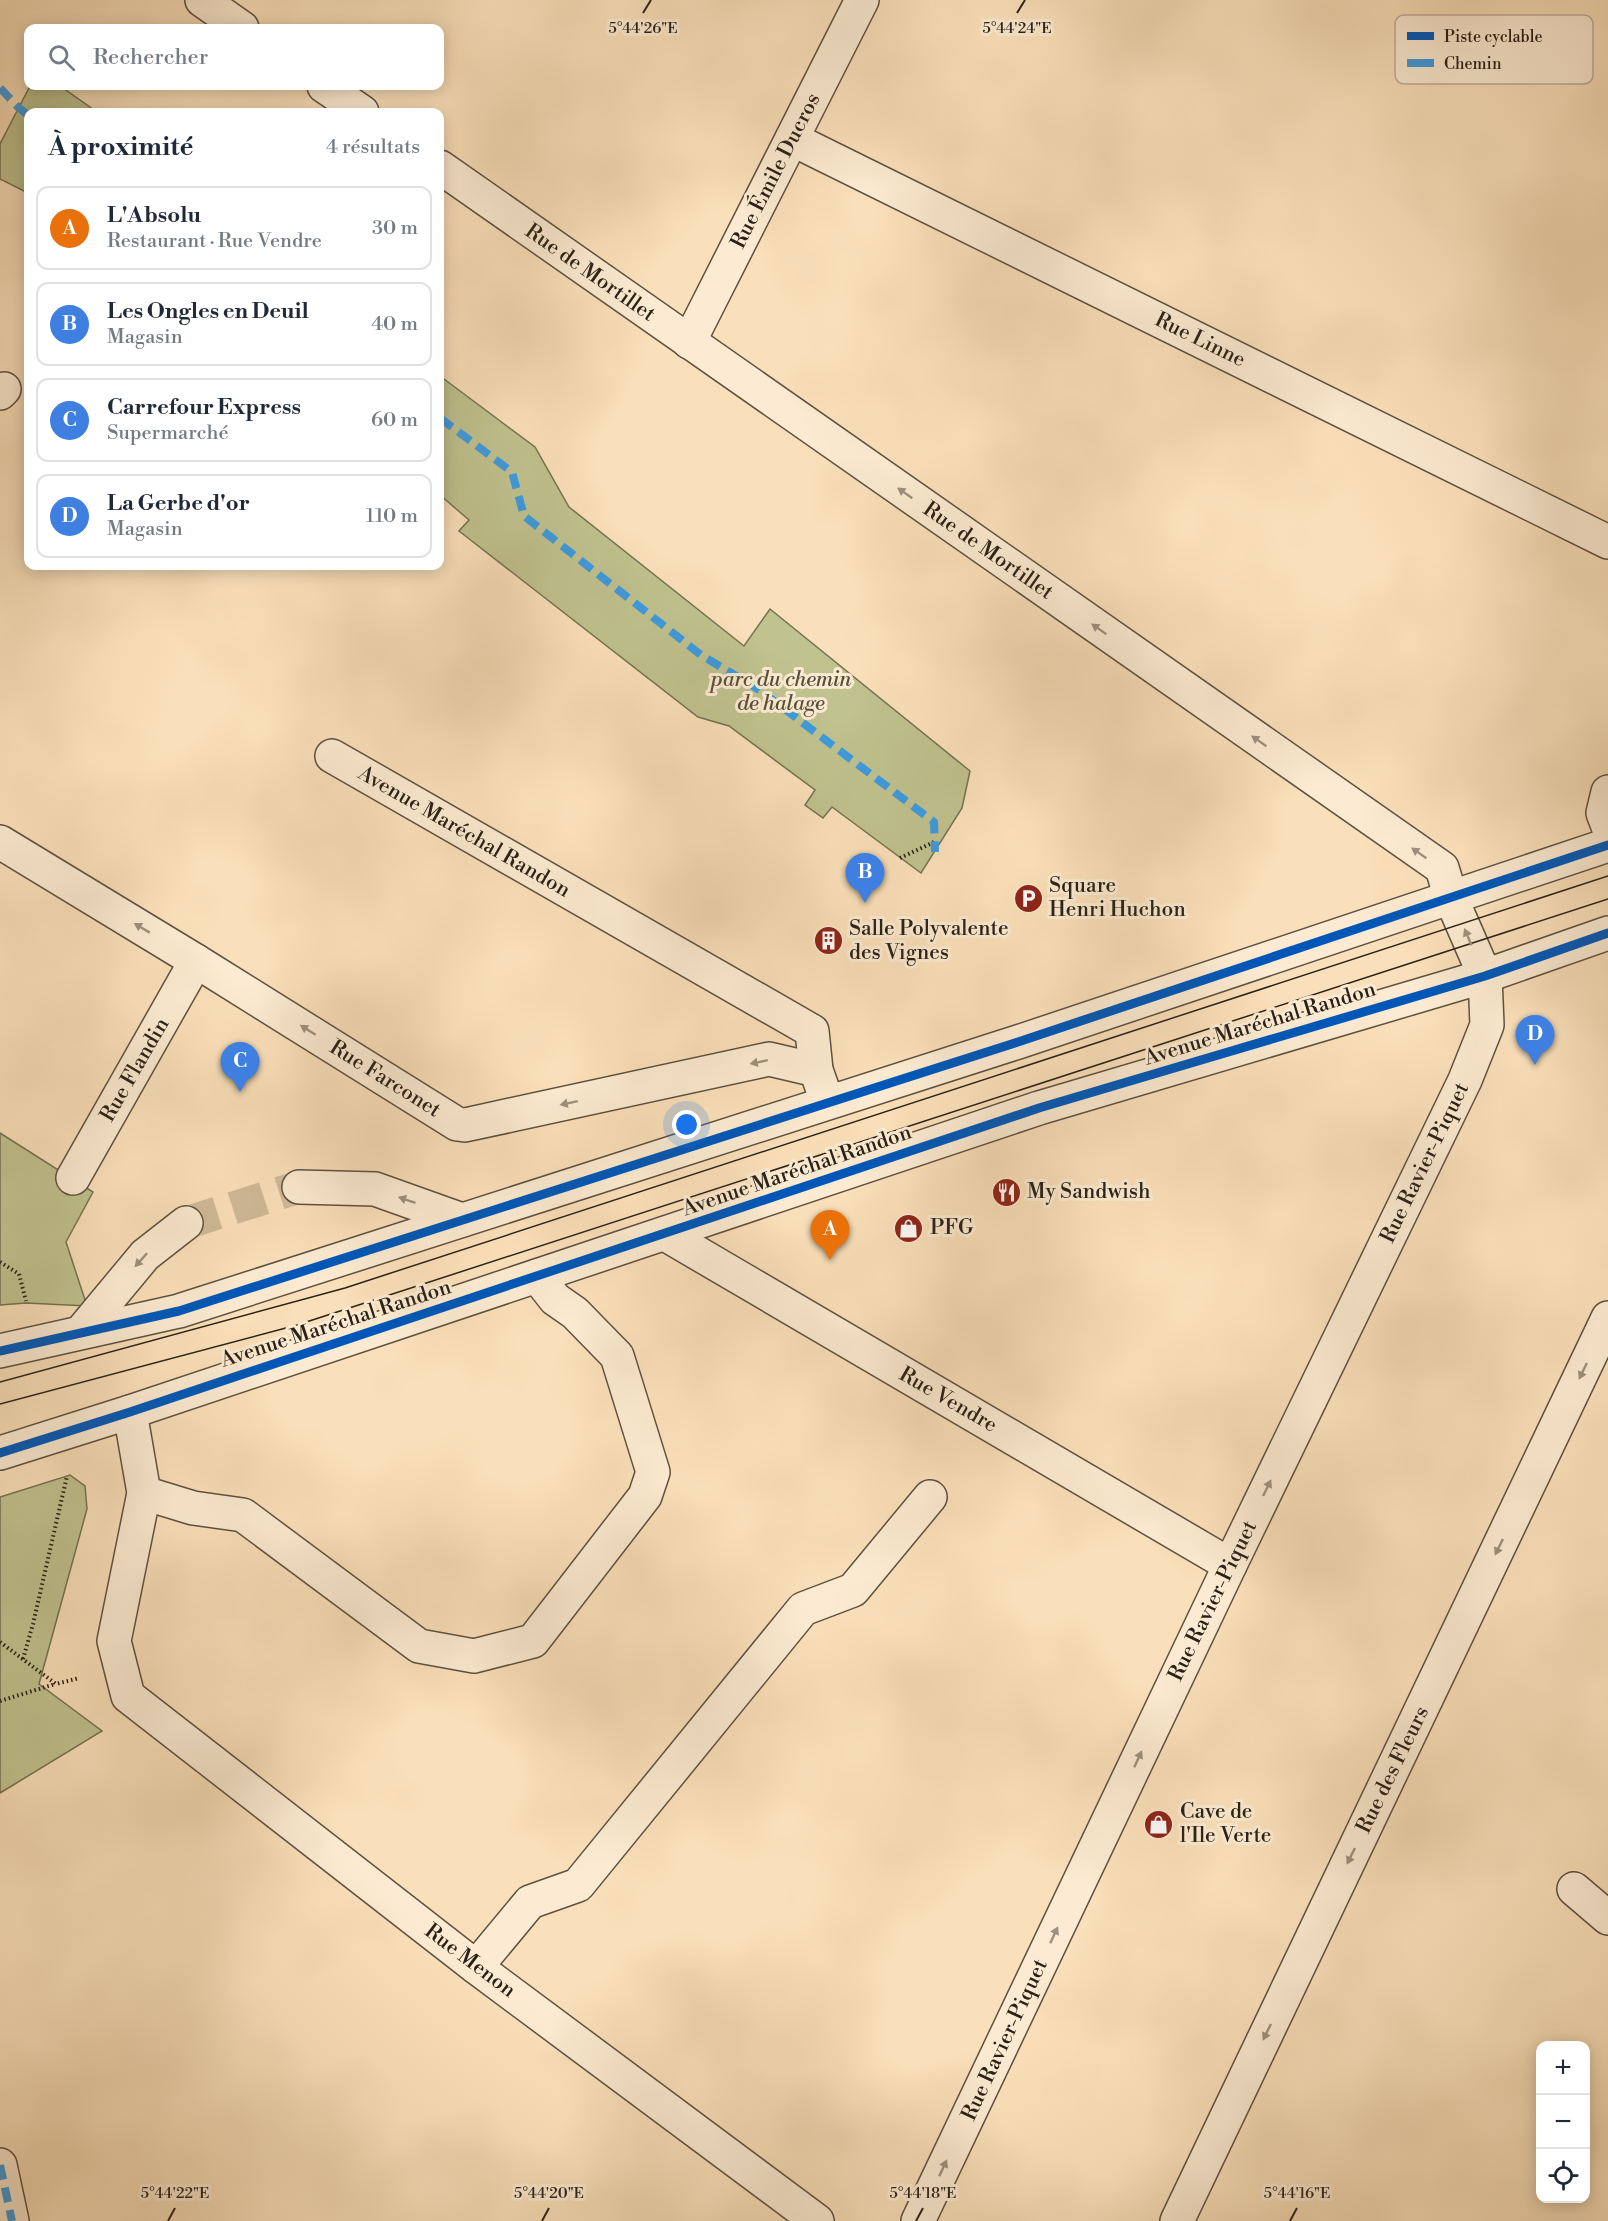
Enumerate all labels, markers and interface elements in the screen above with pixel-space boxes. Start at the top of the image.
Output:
legend [1395,15,1593,84]
text: 5°44'26"E [608,19,678,38]
text: 5°44'24"E [982,19,1052,38]
search box [24,24,444,90]
text: Piste cyclable [1444,27,1542,47]
icon: search [45,41,78,74]
text: Rechercher [93,44,208,71]
text: Chemin [1444,54,1502,74]
street label: Rue Émile Ducros [724,88,826,253]
text: À proximité [48,131,193,163]
text: 4 résultats [326,135,420,160]
text: L'Absolu [107,202,201,229]
text: A [62,216,77,241]
text: 30 m [372,216,418,241]
street label: Rue de Mortillet [520,218,661,328]
text: Restaurant · Rue Vendre [107,229,322,254]
text: Les Ongles en Deuil [107,298,309,325]
street label: Rue Linne [1150,307,1250,373]
text: B [62,312,77,337]
text: 40 m [371,312,418,337]
text: Magasin [107,325,183,350]
text: Carrefour Express [107,394,301,421]
text: C [62,408,77,433]
text: 60 m [371,408,418,433]
text: Supermarché [107,421,229,446]
one-way arrow [898,487,914,499]
text: La Gerbe d'or [107,490,250,517]
street label: Rue de Mortillet [918,496,1059,606]
text: D [62,504,77,529]
text: 110 m [366,504,418,529]
text: Magasin [107,517,183,542]
one-way arrow [1092,623,1108,635]
park label: parc du chemin de halage [708,667,852,717]
one-way arrow [1252,735,1268,747]
street label: Avenue Maréchal Randon [352,760,575,904]
one-way arrow [1412,847,1428,859]
pin: B [846,854,884,903]
place label: Square Henri Huchon [1049,873,1186,923]
parking icon: Square Henri Huchon [1012,882,1044,914]
place label: Salle Polyvalente des Vignes [849,916,1009,966]
one-way arrow [133,923,150,933]
building icon: Salle Polyvalente des Vignes [812,925,844,957]
one-way arrow [1463,928,1472,946]
street label: Avenue Maréchal Randon [1140,976,1379,1072]
street label: Rue Flandin [95,1013,175,1127]
pin: D [1516,1016,1555,1065]
one-way arrow [300,1025,316,1036]
street label: Rue Farconet [325,1035,446,1124]
pin: C [220,1042,260,1092]
one-way arrow [750,1058,769,1067]
street label: Rue Ravier-Piquet [1375,1078,1475,1248]
one-way arrow [559,1099,578,1108]
your location [672,1110,701,1139]
street label: Avenue Maréchal Randon [678,1119,916,1223]
restaurant icon: My Sandwish [990,1176,1022,1208]
place label: My Sandwish [1027,1179,1151,1205]
one-way arrow [398,1195,416,1205]
pin: A [810,1210,850,1260]
shop icon: PFG [893,1212,925,1244]
place label: PFG [930,1215,974,1241]
one-way arrow [134,1253,148,1268]
street label: Avenue Maréchal Randon [217,1274,455,1374]
street label: Rue Vendre [894,1361,1002,1439]
one-way arrow [1578,1363,1587,1380]
one-way arrow [1263,1480,1272,1497]
street label: Rue Ravier-Piquet [1163,1516,1263,1686]
one-way arrow [1494,1539,1503,1556]
street label: Rue des Fleurs [1351,1702,1435,1838]
one-way arrow [1134,1751,1143,1768]
place label: Cave de l'Ile Verte [1180,1799,1271,1849]
shop icon: Cave de l'Ile Verte [1143,1808,1175,1840]
one-way arrow [1347,1847,1356,1864]
street label: Rue Menon [419,1918,521,2004]
one-way arrow [1050,1927,1059,1944]
street label: Rue Ravier-Piquet [956,1955,1054,2125]
one-way arrow [1263,2023,1272,2040]
map controls [1536,2041,1590,2203]
button: + [1536,2041,1590,2095]
button: − [1536,2095,1590,2149]
button: locate [1536,2149,1590,2203]
one-way arrow [939,2160,948,2177]
text: 5°44'22"E [141,2184,209,2203]
text: 5°44'20"E [514,2184,584,2203]
text: 5°44'18"E [890,2184,956,2203]
text: 5°44'16"E [1264,2184,1330,2203]

